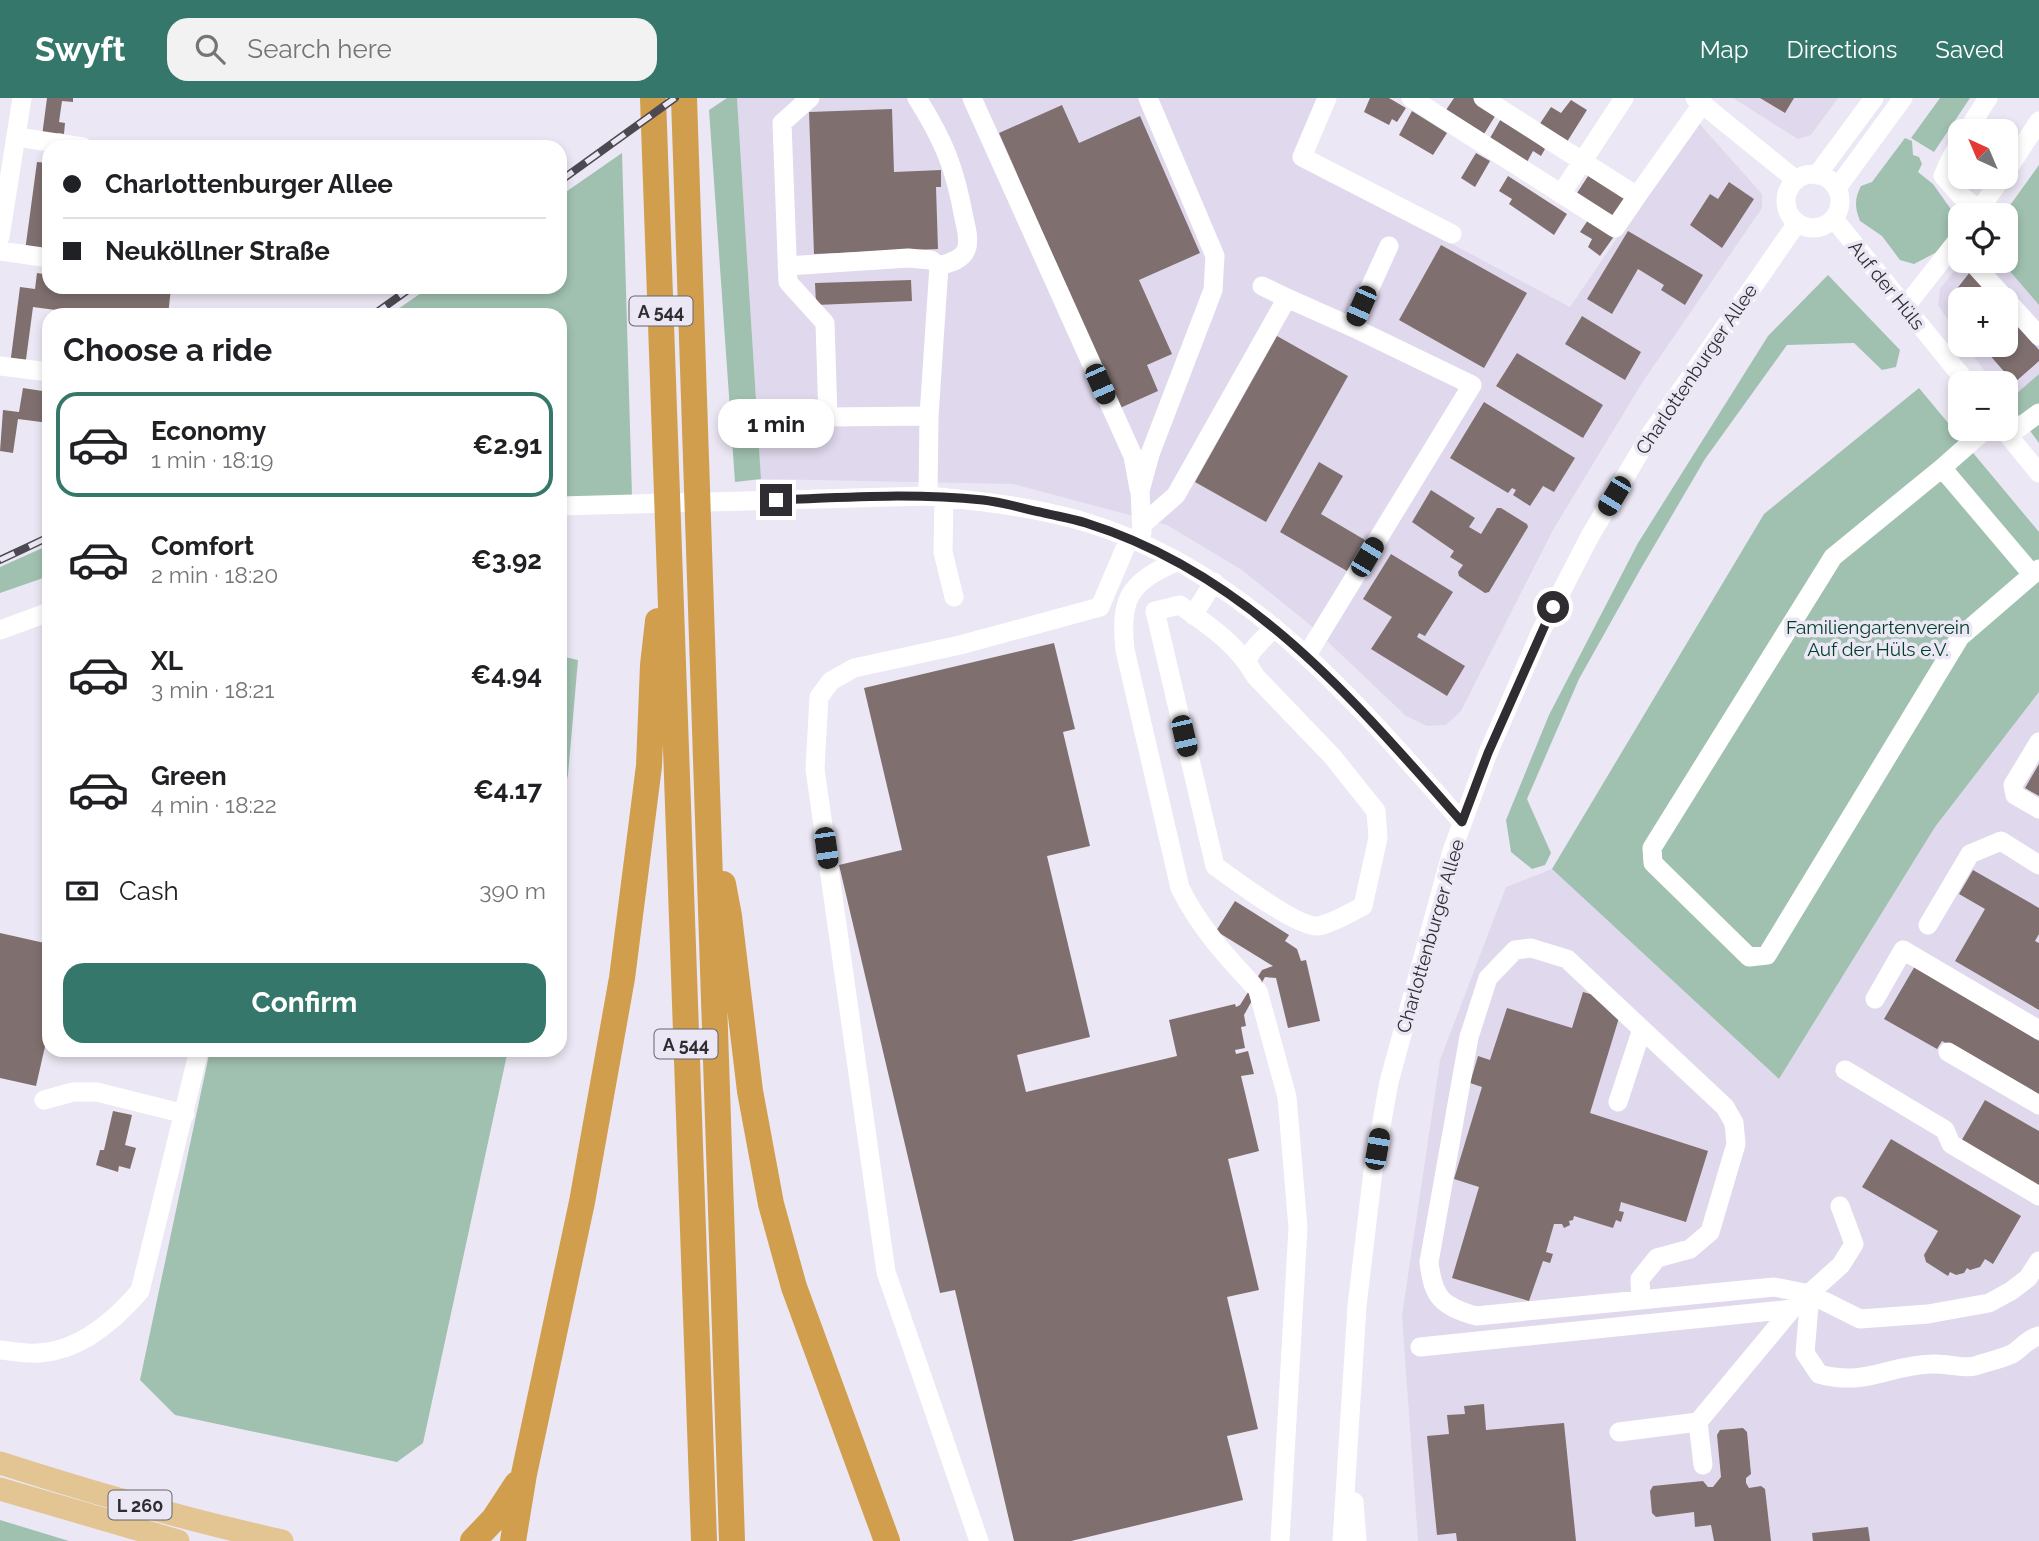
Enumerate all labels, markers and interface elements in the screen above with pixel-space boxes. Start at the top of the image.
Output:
search box [167,18,657,81]
text: Swyft [35,30,125,69]
icon: search [191,30,229,68]
text: Search here [247,34,392,64]
text: Map [1700,35,1749,64]
text: Directions [1787,35,1897,64]
text: Saved [1935,35,2004,64]
north arrow [1948,119,2018,189]
map controls [1948,119,2018,441]
text: Charlottenburger Allee [105,169,393,199]
button: locate [1948,203,2018,273]
text: Neuköllner Straße [105,236,330,266]
street label: Auf der Hüls [1844,236,1930,334]
street label: Charlottenburger Allee [1631,280,1761,458]
car [1343,283,1380,329]
button: + [1948,287,2018,357]
road number: A 544 [630,296,692,326]
text: Choose a ride [63,331,272,368]
car [1082,361,1119,407]
button: − [1948,371,2018,441]
callout: 1 min [718,398,834,448]
text: 1 min [747,410,805,437]
icon: car [67,413,130,476]
text: Economy [151,416,266,446]
text: €2.91 [473,430,542,460]
text: 1 min · 18:19 [151,446,273,473]
car [1595,473,1634,519]
route end [760,484,792,516]
icon: car [67,528,130,591]
text: Comfort [151,531,254,561]
car [1348,534,1387,580]
text: €3.92 [471,545,542,575]
text: 2 min · 18:20 [151,561,278,588]
route start [1537,591,1569,623]
park label: Familiengartenverein Auf der Hüls e.V. [1786,616,1970,660]
icon: car [67,643,130,706]
text: XL [151,646,183,676]
text: €4.94 [470,660,542,690]
text: 3 min · 18:21 [151,676,274,703]
car [1170,713,1199,759]
icon: car [67,758,130,821]
text: Green [151,761,227,791]
text: €4.17 [473,775,542,805]
text: 4 min · 18:22 [151,791,277,818]
car [813,826,840,870]
street label: Charlottenburger Allee [1392,837,1468,1035]
icon: cash [63,872,101,910]
text: Cash [119,876,179,906]
text: 390 m [479,877,546,904]
button: Confirm [63,963,546,1043]
road number: A 544 [654,1029,718,1058]
car [1364,1126,1391,1172]
road number: L 260 [108,1490,172,1520]

